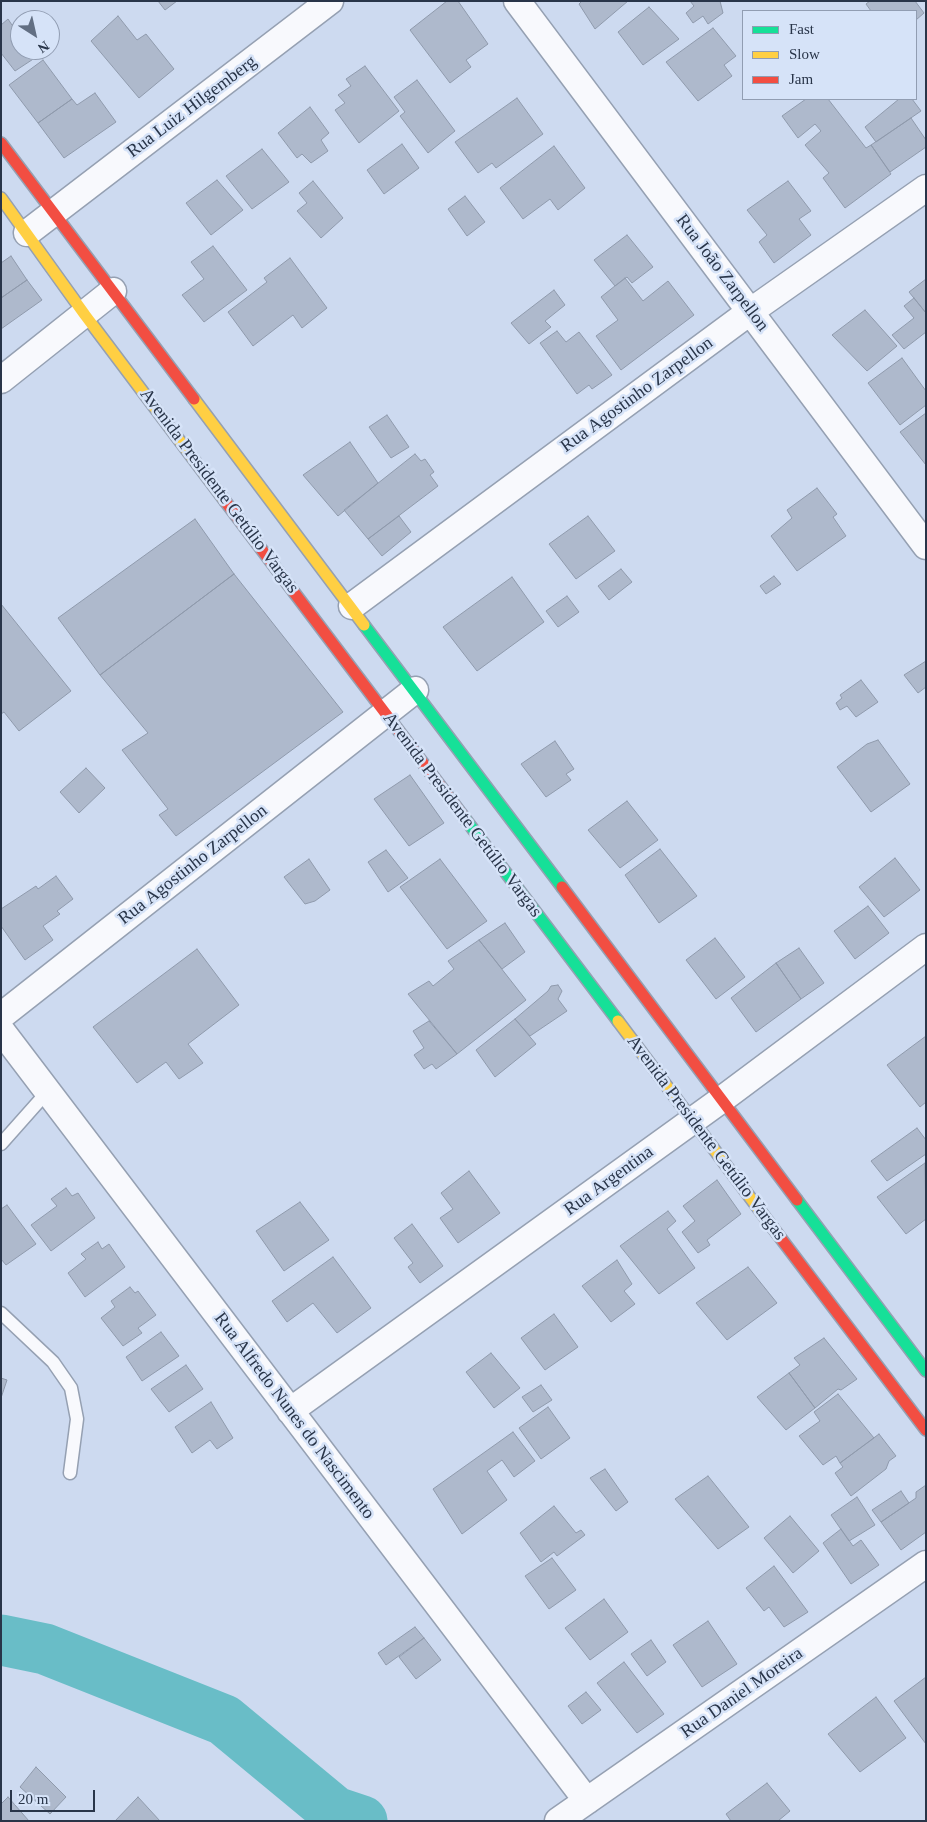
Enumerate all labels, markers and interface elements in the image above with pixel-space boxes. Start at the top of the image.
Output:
north arrow [10,10,60,60]
legend [742,10,917,100]
text: Fast [789,21,814,37]
text: N [35,38,52,56]
text: Slow [789,46,820,62]
street label: Rua Luiz Hilgemberg [123,51,261,163]
text: Jam [789,71,813,87]
street label: Rua João Zarpellon [671,210,773,336]
street label: Rua Agostinho Zarpellon [557,332,717,458]
street label: Avenida Presidente Getúlio Vargas [135,384,303,598]
street label: Avenida Presidente Getúlio Vargas [378,708,546,922]
street label: Rua Agostinho Zarpellon [114,800,272,930]
street label: Avenida Presidente Getúlio Vargas [622,1031,790,1245]
street label: Rua Argentina [560,1141,658,1221]
street label: Rua Alfredo Nunes do Nascimento [209,1308,379,1524]
street label: Rua Daniel Moreira [677,1643,807,1743]
scale bar [12,1780,98,1812]
text: 20 m [18,1791,48,1807]

